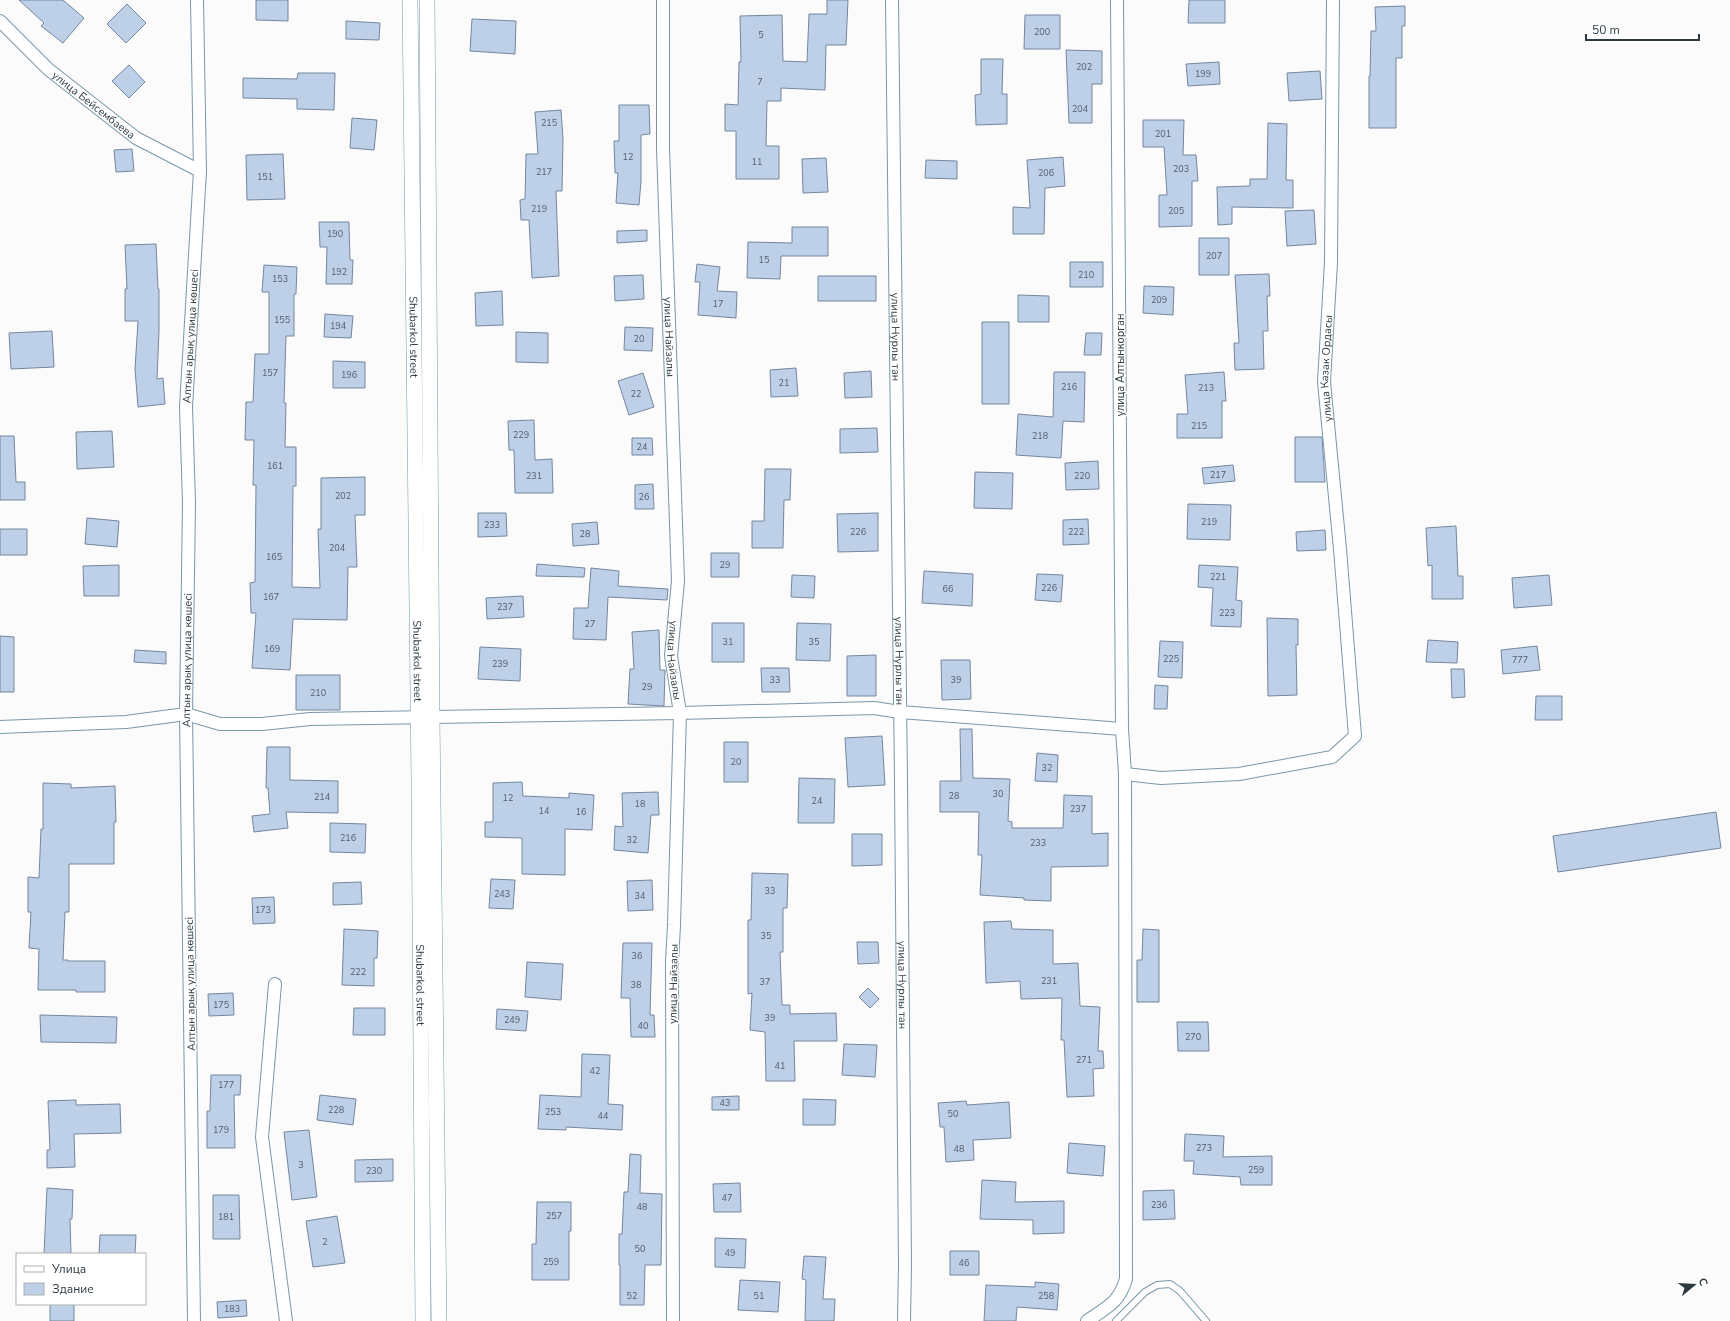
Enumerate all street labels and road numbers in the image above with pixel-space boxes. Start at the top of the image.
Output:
street label: улица Бейсембаева [49,68,138,143]
street label: Алтын арық улица көшесі [179,269,202,404]
street label: улица Нурлы тан [887,293,903,381]
street label: Shubarkol street [405,296,421,378]
street label: улица Найзалы [660,297,678,377]
street label: улица Алтынкорган [1113,314,1128,416]
street label: улица Казак Ордасы [1317,314,1336,422]
street label: Алтын арық улица көшесі [179,593,196,727]
street label: улица Нурлы тан [891,617,907,705]
street label: Shubarkol street [409,620,425,702]
street label: улица Найзалы [663,620,685,701]
street label: Алтын арық улица көшесі [182,917,199,1051]
street label: улица Нурлы тан [894,941,910,1029]
street label: Shubarkol street [412,944,428,1026]
street label: улица Найзалы [665,944,682,1024]

